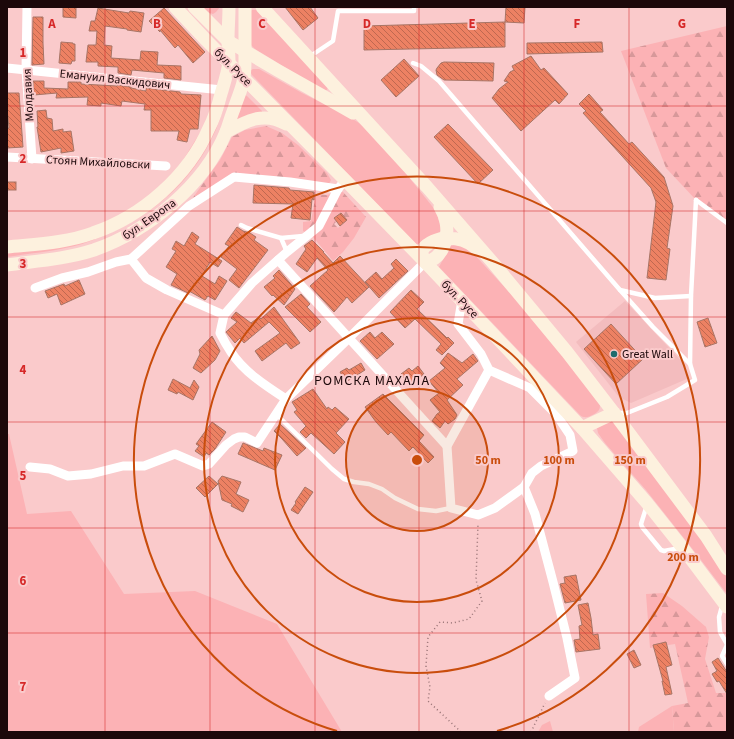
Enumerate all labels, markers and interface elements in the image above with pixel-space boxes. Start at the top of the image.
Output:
text: A [47,15,56,33]
text: B [153,15,161,33]
text: C [258,15,266,33]
text: D [363,15,371,33]
text: E [468,15,476,33]
text: F [574,15,581,33]
text: G [678,15,686,33]
text: 1 [20,44,27,62]
street label: бул. Русе [210,45,255,90]
street label: Емануил Васкидович [59,65,171,94]
street label: Молдавия [19,68,38,122]
text: 2 [20,150,27,168]
street label: Стоян Михайловски [45,151,151,174]
street label: бул. Европа [119,195,180,244]
text: 3 [20,255,27,273]
street label: бул. Русе [437,276,482,322]
place label: Great Wall [622,346,673,363]
marker: Great Wall [609,349,619,359]
text: 4 [20,361,27,379]
district label: РОМСКА МАХАЛА [314,371,430,391]
text: 50 m [475,452,501,469]
text: 100 m [543,452,575,469]
text: 150 m [614,452,646,469]
centre of rings [410,453,424,467]
text: 5 [20,467,27,485]
text: 200 m [667,549,699,566]
text: 6 [20,572,27,590]
text: 7 [20,678,27,696]

